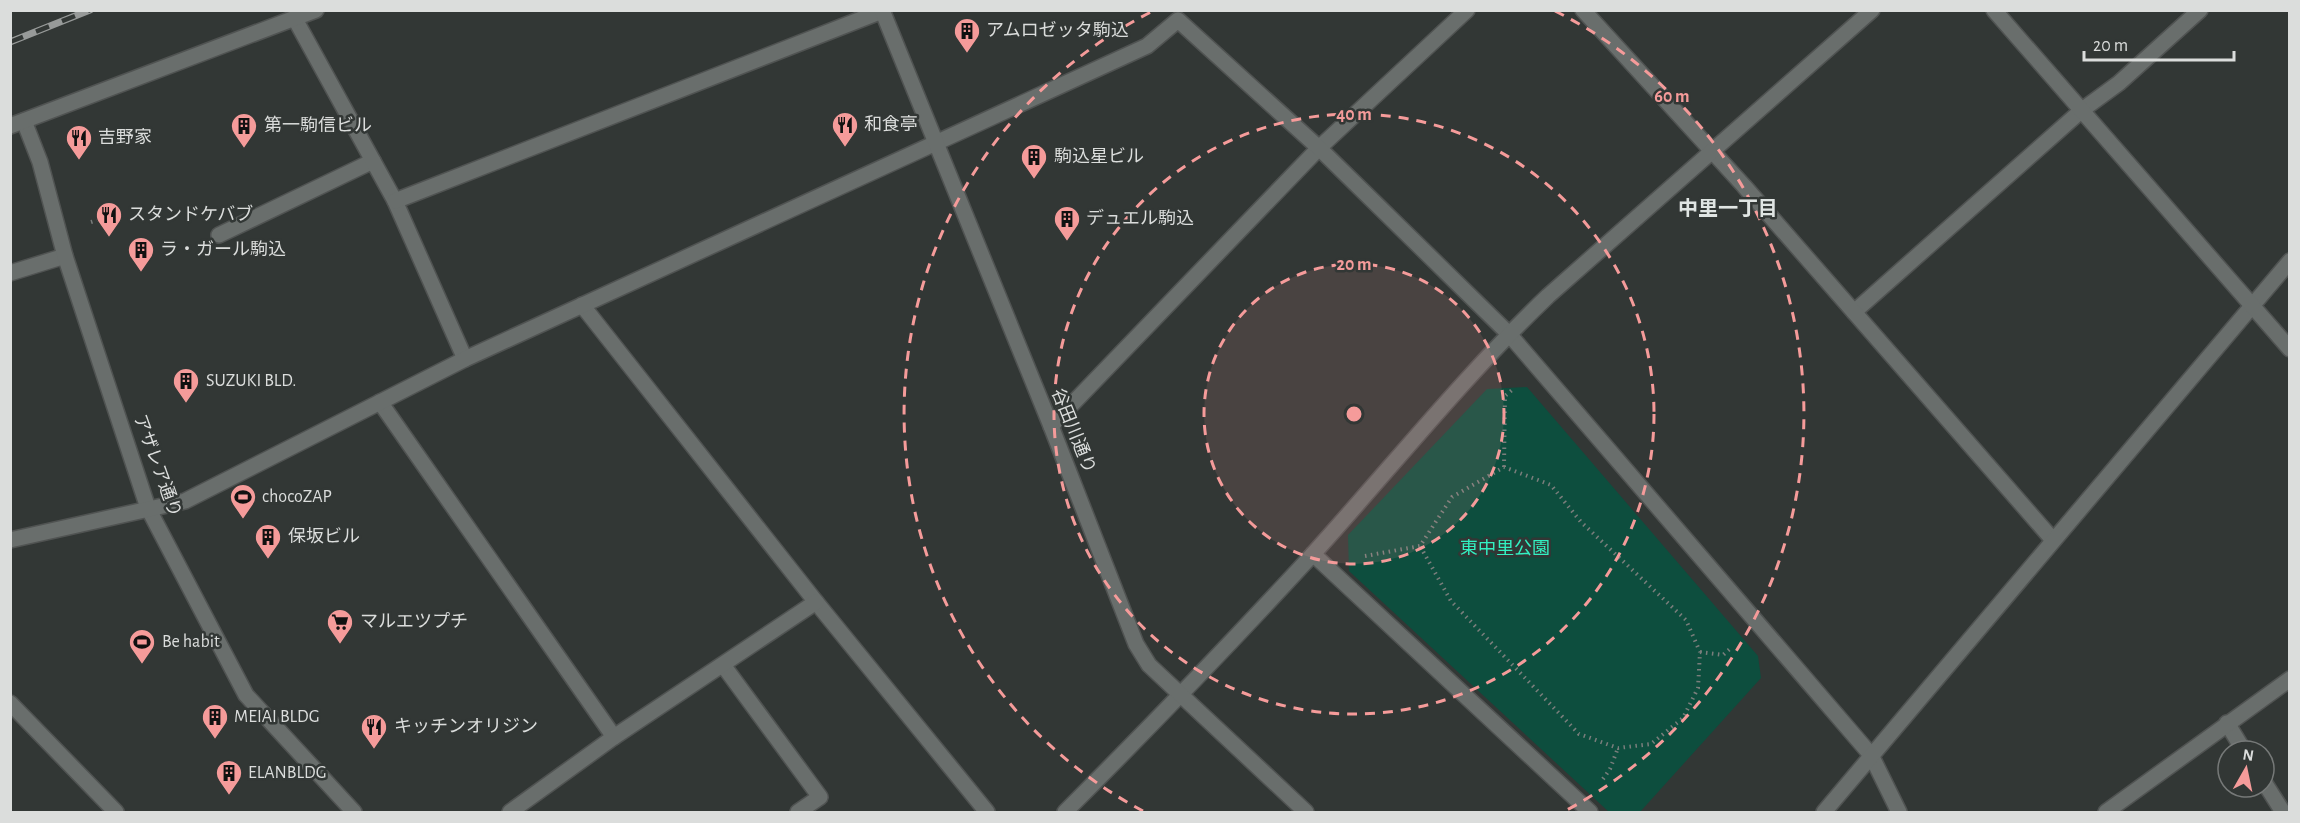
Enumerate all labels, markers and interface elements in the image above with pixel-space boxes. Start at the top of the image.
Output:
building icon: アムロゼッタ駒込 [952,16,982,54]
place label: アムロゼッタ駒込 [986,20,1129,40]
scale bar [2084,24,2234,62]
text: 20 m [2093,37,2128,55]
text: 60 m [1654,88,1690,106]
text: 40 m [1336,106,1372,124]
restaurant icon: 和食亭 [830,110,860,148]
building icon: 第一駒信ビル [229,111,259,149]
place label: 和食亭 [864,114,918,134]
place label: 第一駒信ビル [264,115,372,135]
restaurant icon: 吉野家 [64,123,94,161]
place label: 吉野家 [98,128,152,147]
building icon: 駒込星ビル [1019,142,1049,180]
place label: 駒込星ビル [1054,147,1144,166]
district label: 中里一丁目 [1678,198,1778,219]
restaurant icon: スタンドケバブ [94,200,124,238]
place label: スタンドケバブ [128,204,253,224]
building icon: デュエル駒込 [1052,204,1082,242]
place label: デュエル駒込 [1086,208,1194,228]
building icon: ラ・ガール駒込 [126,235,156,273]
place label: ラ・ガール駒込 [160,240,286,259]
text: 20 m [1336,256,1372,274]
building icon: SUZUKI BLD. [171,366,201,404]
place label: SUZUKI BLD. [206,372,296,390]
street label: 谷田川通り [1048,386,1099,476]
centre of rings [1344,404,1364,424]
street label: アザレア通り [130,412,185,520]
sports icon: chocoZAP [228,482,258,520]
place label: chocoZAP [262,488,332,506]
building icon: 保坂ビル [253,522,283,560]
place label: 保坂ビル [288,527,360,546]
park label: 東中里公園 [1460,539,1550,558]
supermarket icon: マルエツプチ [325,607,355,645]
place label: マルエツプチ [360,612,468,631]
sports icon: Be habit [127,627,157,665]
place label: Be habit [162,633,220,651]
building icon: MEIAI BLDG [200,702,230,740]
place label: MEIAI BLDG [234,708,319,726]
restaurant icon: キッチンオリジン [359,712,389,750]
place label: キッチンオリジン [394,717,538,736]
north arrow [2216,739,2276,799]
text: N [2241,746,2255,764]
building icon: ELANBLDG [214,758,244,796]
place label: ELANBLDG [248,764,326,782]

